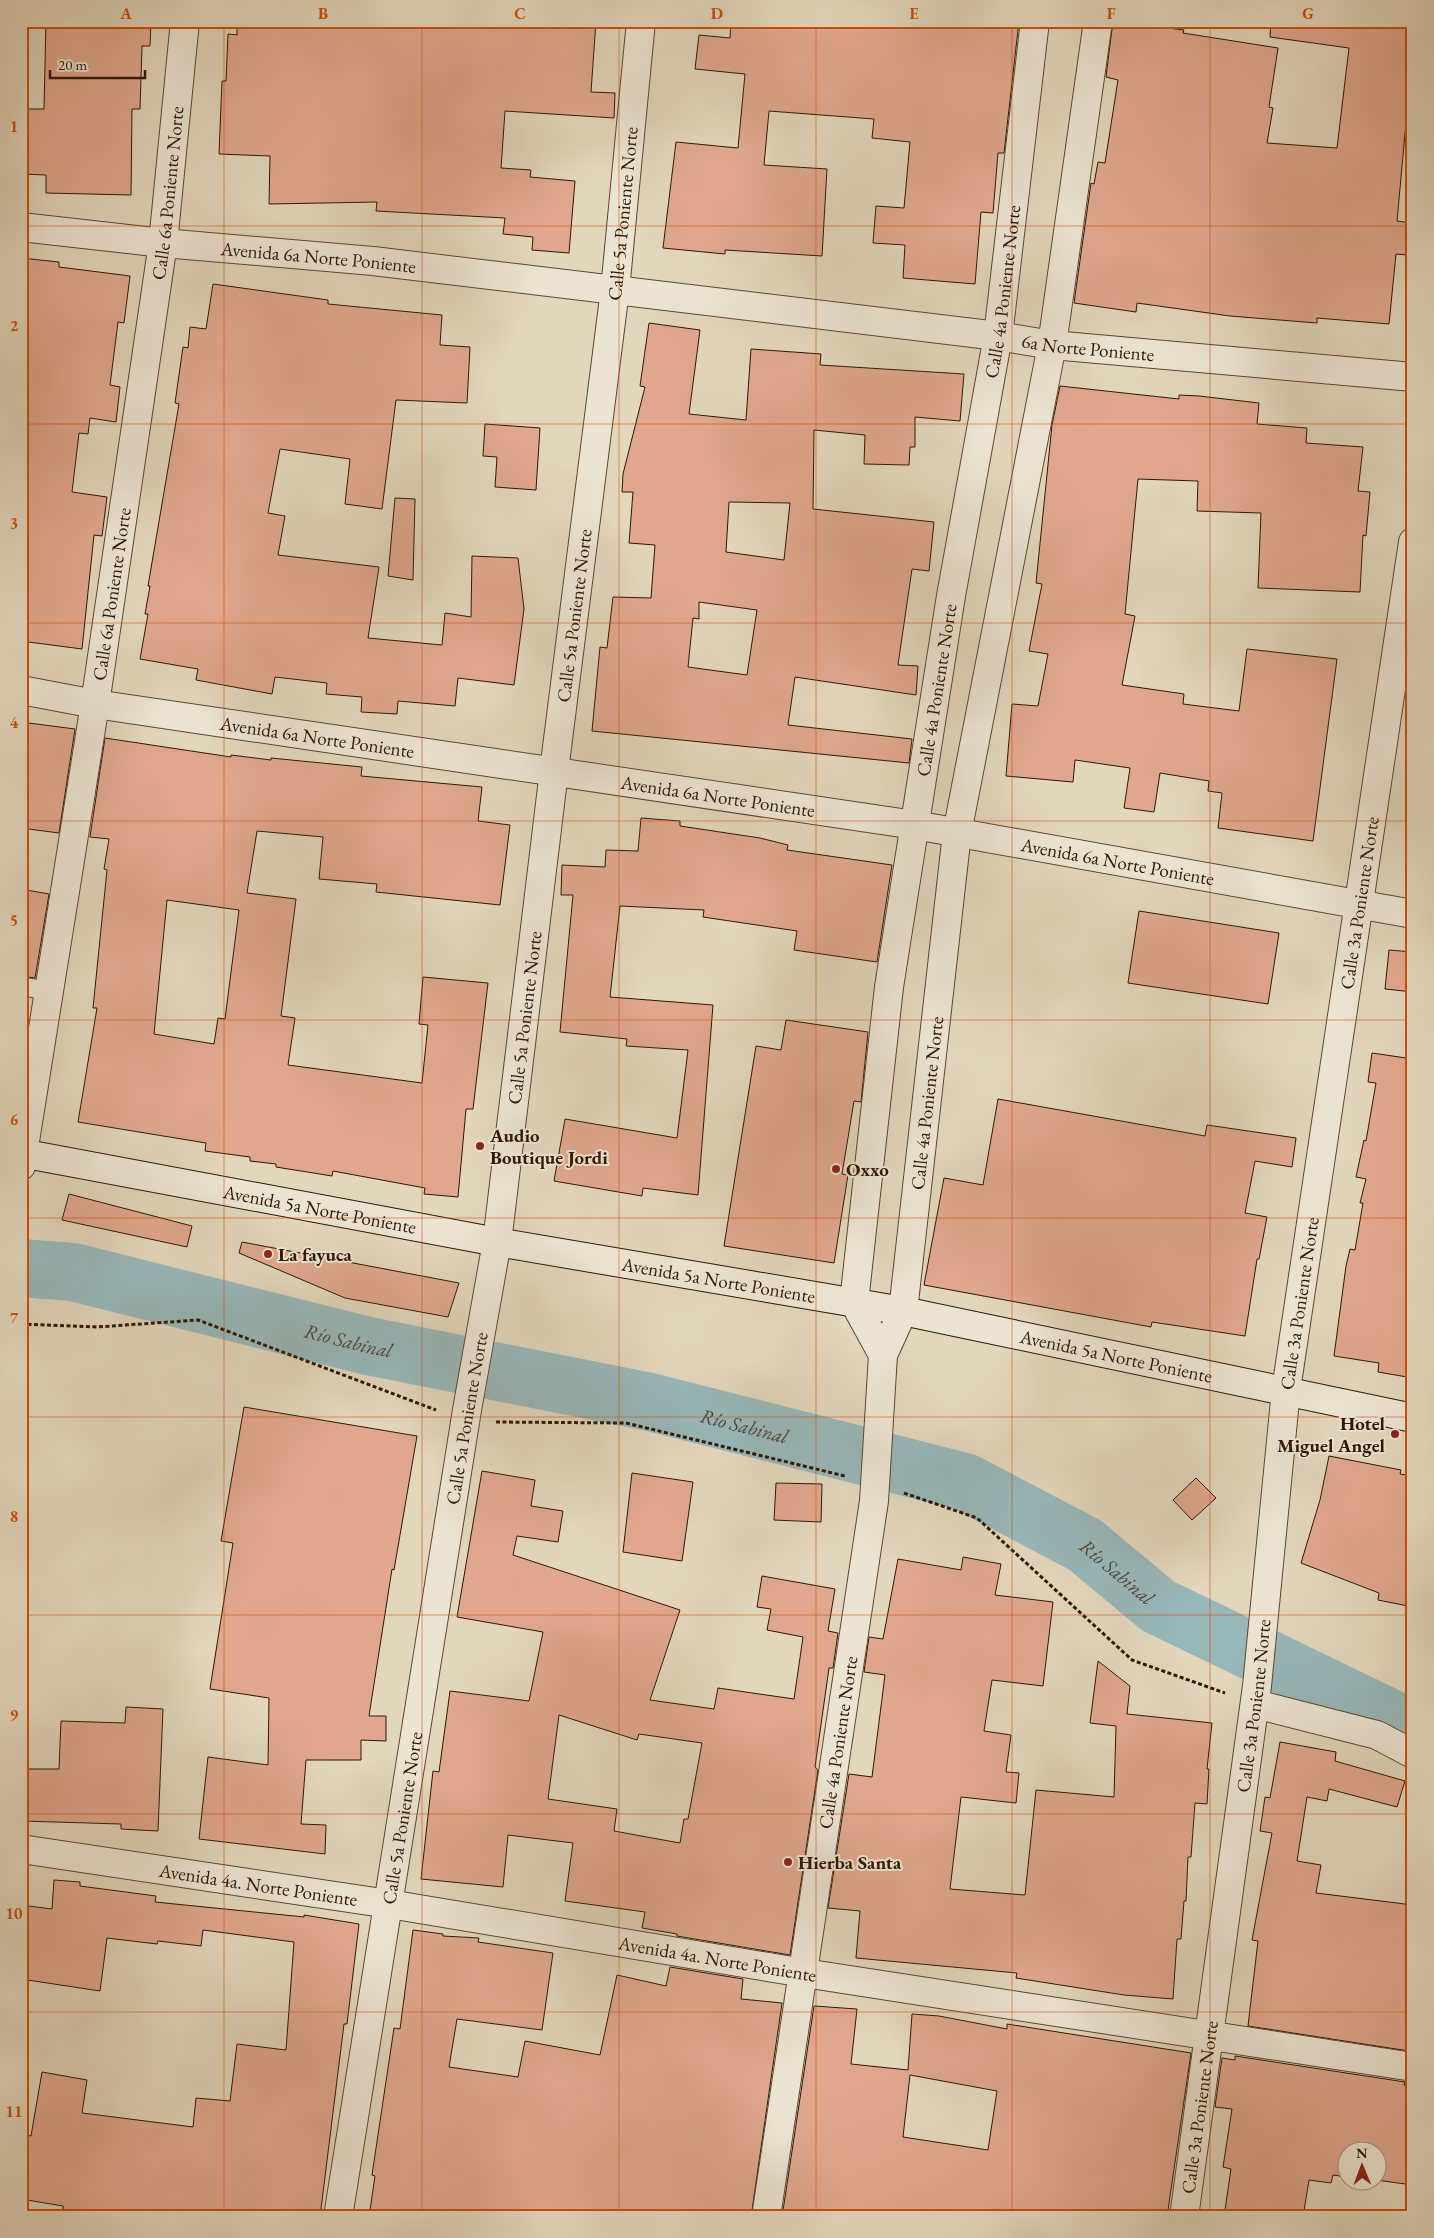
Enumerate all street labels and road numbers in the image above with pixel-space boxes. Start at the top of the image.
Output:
street label: Calle 6a Poniente Norte [146,105,189,282]
street label: Calle 5a Poniente Norte [602,126,644,302]
street label: Calle 4a Poniente Norte [979,204,1026,380]
street label: Avenida 6a Norte Poniente [219,236,417,279]
street label: 6a Norte Poniente [1020,328,1155,367]
street label: Calle 6a Poniente Norte [87,506,137,682]
street label: Calle 5a Poniente Norte [551,528,598,704]
street label: Calle 4a Poniente Norte [911,602,963,778]
street label: Avenida 6a Norte Poniente [217,710,416,764]
street label: Avenida 6a Norte Poniente [618,770,817,823]
street label: Calle 3a Poniente Norte [1334,815,1385,991]
street label: Avenida 6a Norte Poniente [1018,832,1216,891]
street label: Calle 5a Poniente Norte [502,929,548,1106]
street label: Calle 4a Poniente Norte [905,1015,949,1191]
street label: Avenida 5a Norte Poniente [220,1179,418,1240]
street label: Calle 3a Poniente Norte [1274,1215,1325,1392]
street label: Avenida 5a Norte Poniente [619,1251,817,1309]
street label: Avenida 5a Norte Poniente [1017,1324,1215,1389]
street label: Calle 5a Poniente Norte [440,1330,494,1506]
street label: Calle 3a Poniente Norte [1231,1618,1276,1794]
street label: Calle 4a Poniente Norte [813,1654,863,1831]
street label: Calle 5a Poniente Norte [376,1730,428,1906]
street label: Avenida 4a. Norte Poniente [156,1858,359,1912]
street label: Avenida 4a. Norte Poniente [615,1930,818,1988]
street label: Calle 3a Poniente Norte [1175,2019,1224,2195]

